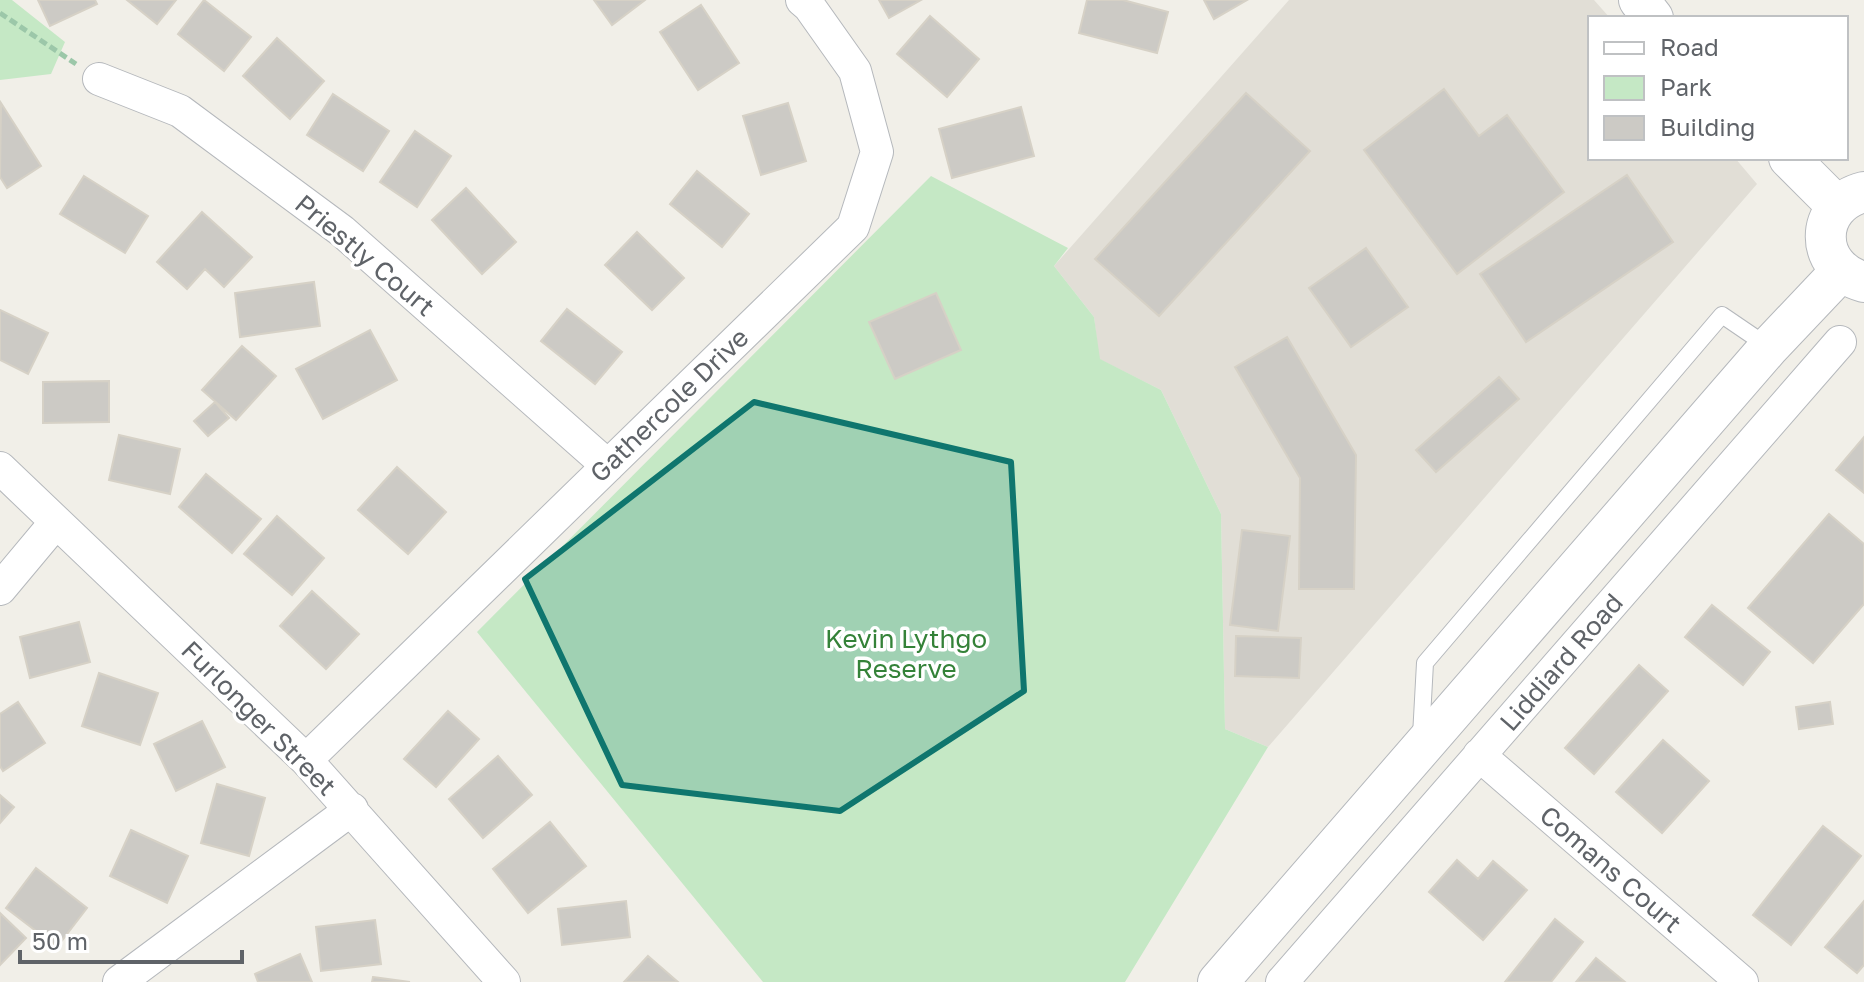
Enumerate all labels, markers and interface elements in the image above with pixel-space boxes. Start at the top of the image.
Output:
legend [1588,16,1848,160]
text: Road [1660,32,1719,61]
text: Park [1660,72,1712,101]
text: Building [1660,112,1755,141]
street label: Priestly Court [289,188,441,322]
street label: Gathercole Drive [583,322,755,488]
street label: Liddiard Road [1493,587,1629,737]
park label: Kevin Lythgo Reserve [825,623,987,684]
street label: Furlonger Street [175,634,343,802]
street label: Comans Court [1534,799,1688,939]
scale bar [20,914,242,964]
text: 50 m [32,926,88,955]

